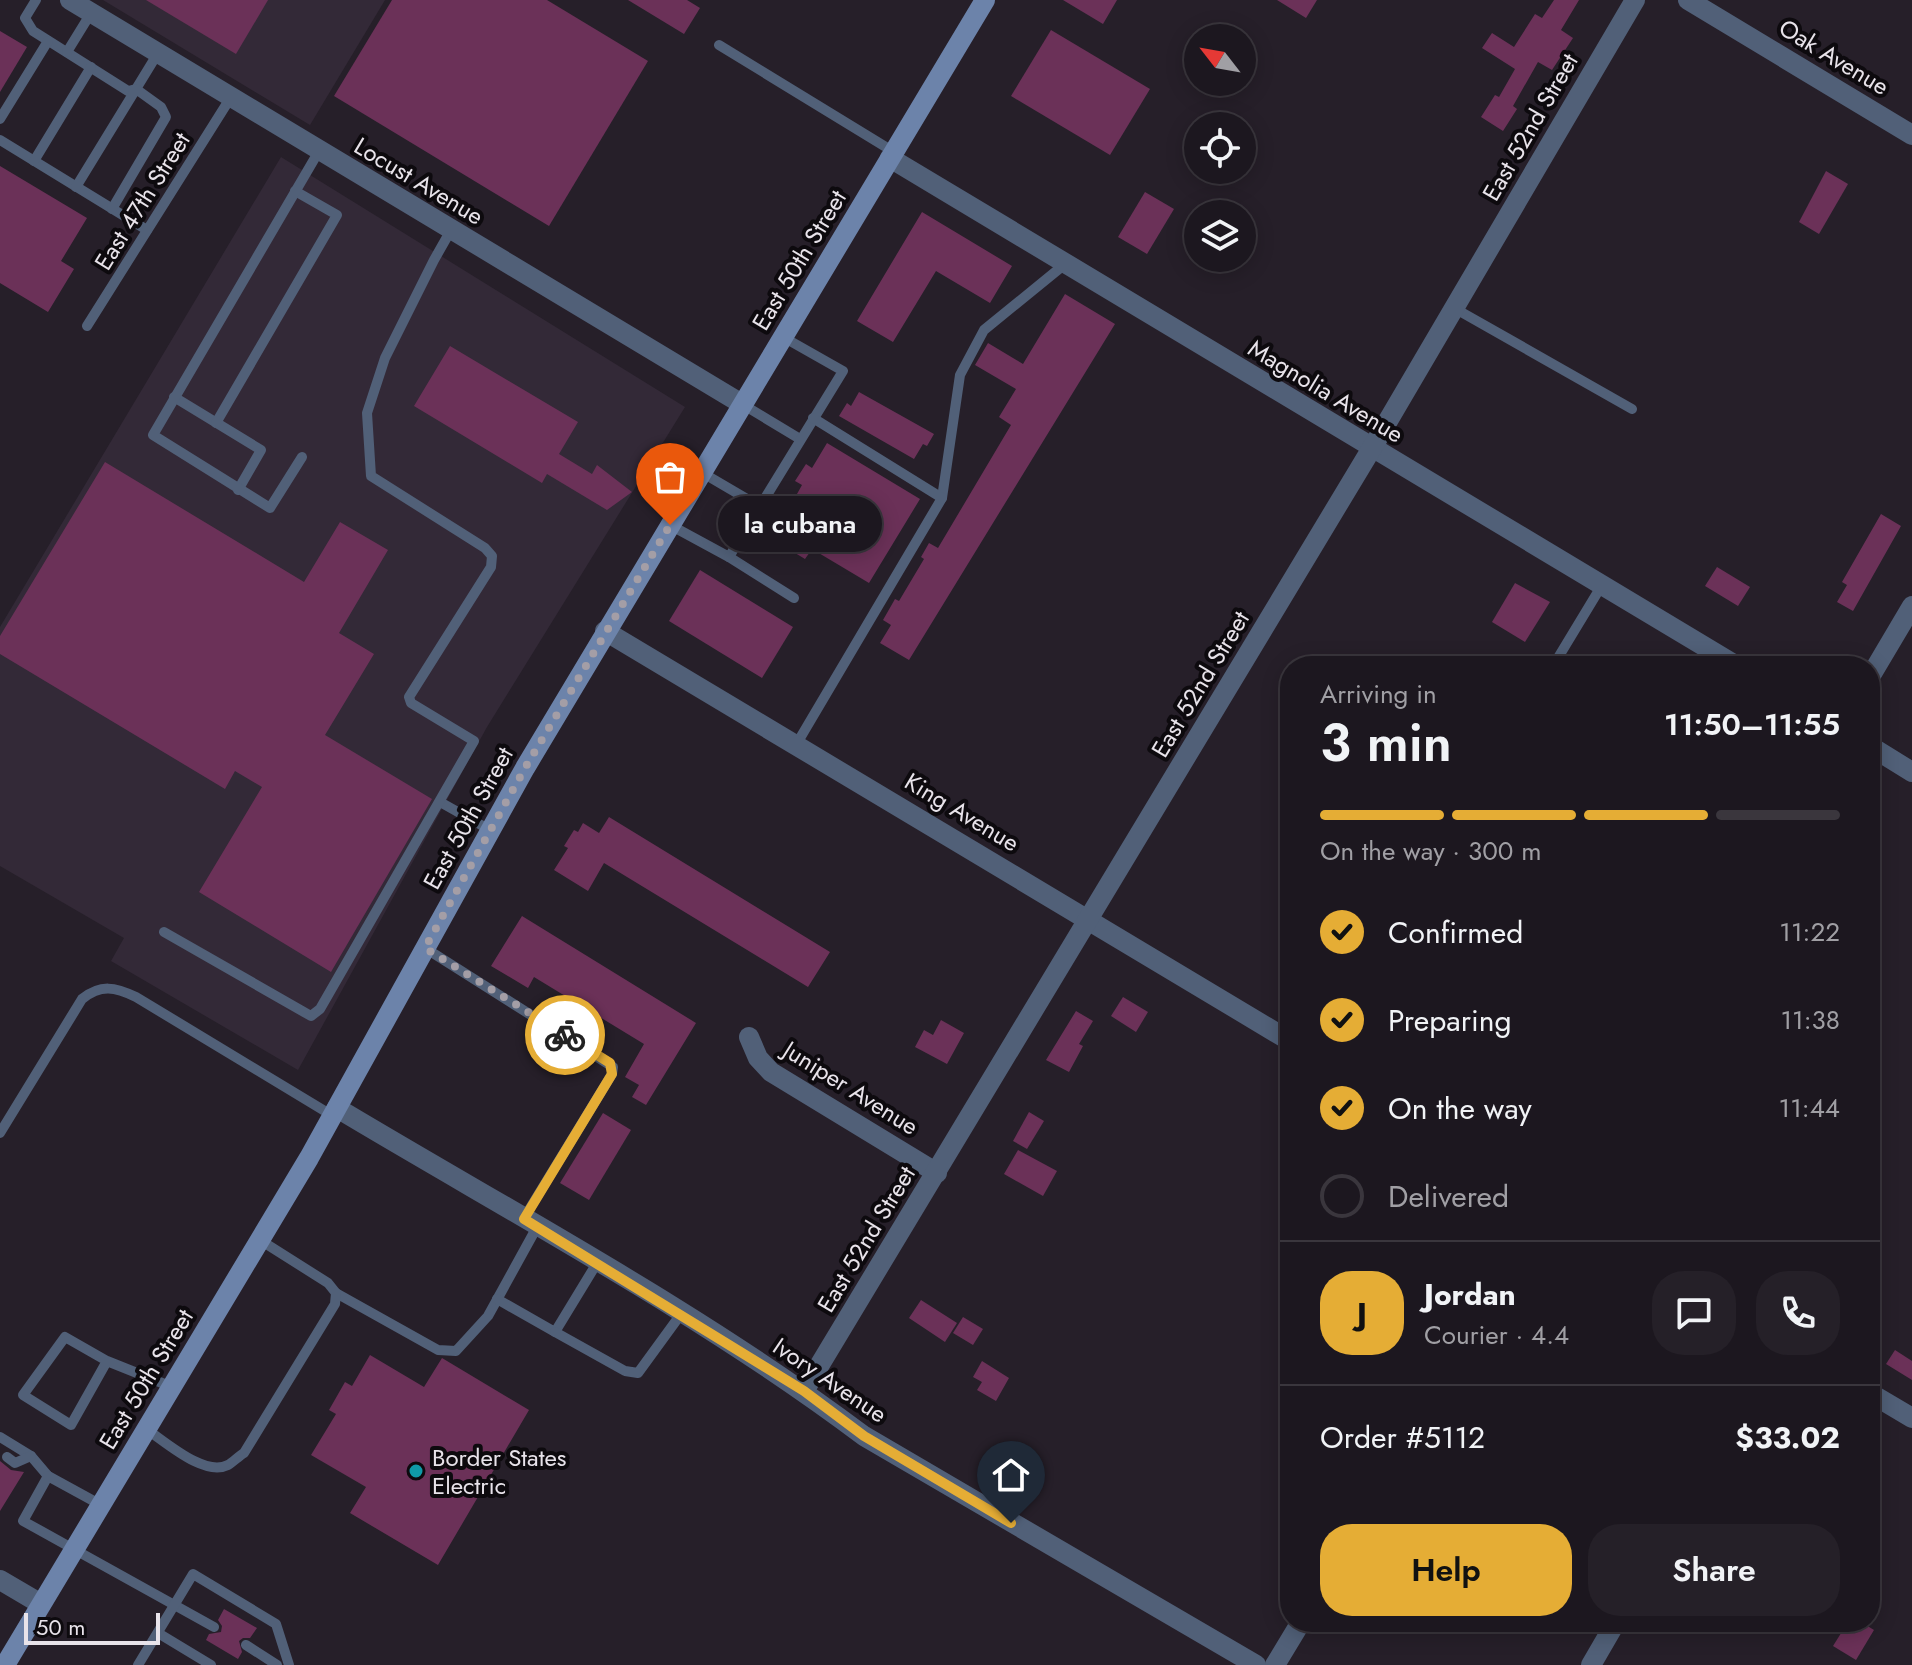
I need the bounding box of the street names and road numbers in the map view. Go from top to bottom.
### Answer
street label: Oak Avenue [1772,10,1896,104]
street label: East 52nd Street [1474,46,1587,207]
street label: East 47th Street [86,125,199,277]
street label: Locust Avenue [348,129,490,233]
street label: East 50th Street [743,183,855,337]
street label: Magnolia Avenue [1242,331,1410,451]
street label: East 52nd Street [1142,604,1258,764]
street label: East 50th Street [414,740,522,896]
street label: King Avenue [898,764,1026,860]
street label: Juniper Avenue [774,1031,925,1143]
street label: East 52nd Street [808,1159,924,1319]
street label: East 50th Street [90,1302,202,1456]
street label: Ivory Avenue [766,1329,894,1431]

